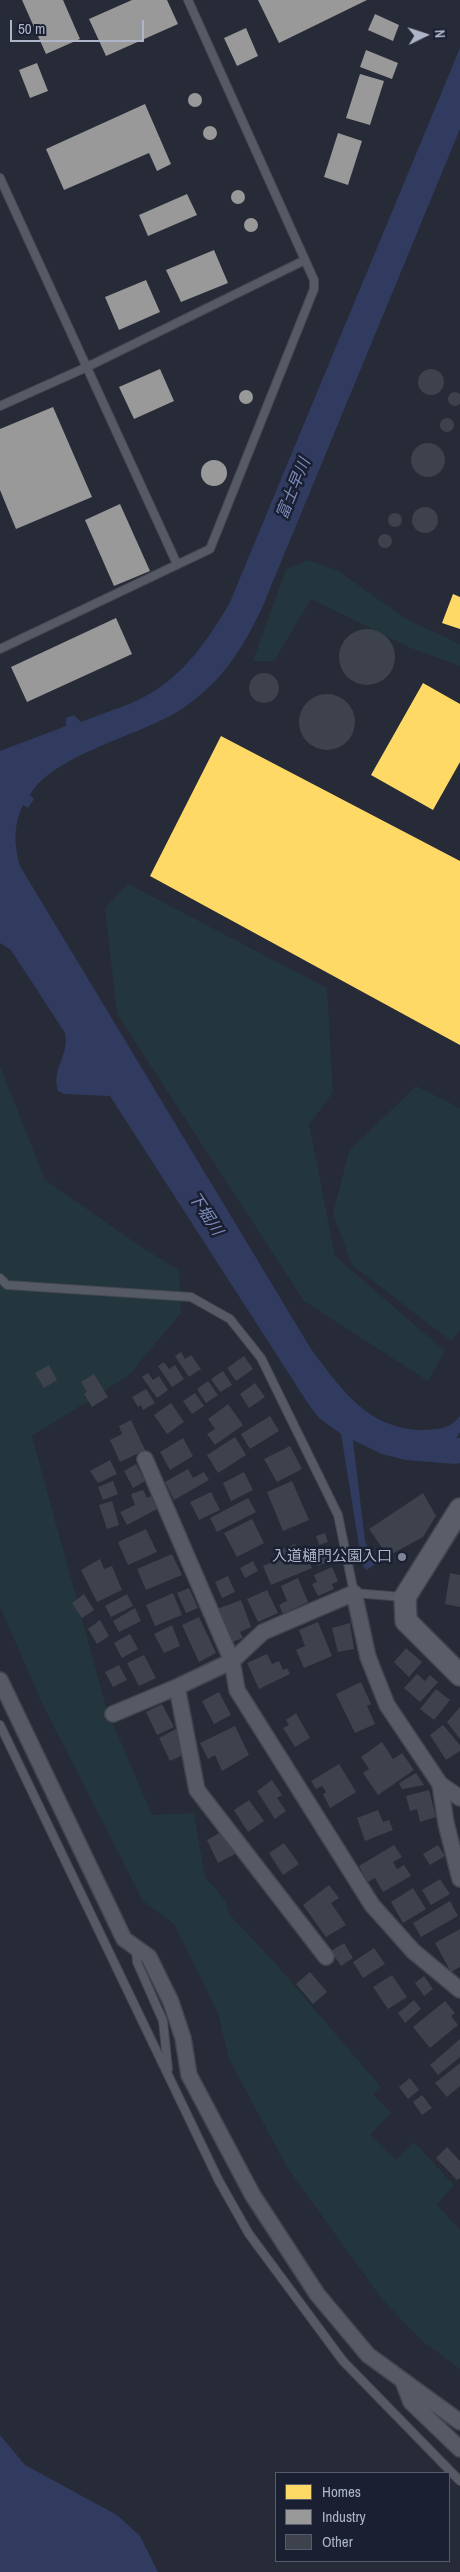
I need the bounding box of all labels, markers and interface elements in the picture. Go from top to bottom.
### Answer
scale bar [12,10,146,42]
north arrow [400,10,450,60]
text: 50 m [18,18,45,39]
text: N [431,29,449,39]
water label: 富士早川 [273,456,315,522]
water label: 下堀川 [184,1189,226,1239]
place label: 入道樋門公園入口 [272,1548,392,1566]
marker: 入道樋門公園入口 [396,1551,408,1563]
legend [275,2472,450,2562]
text: Homes [322,2481,361,2502]
text: Industry [322,2506,366,2527]
text: Other [322,2531,353,2552]

